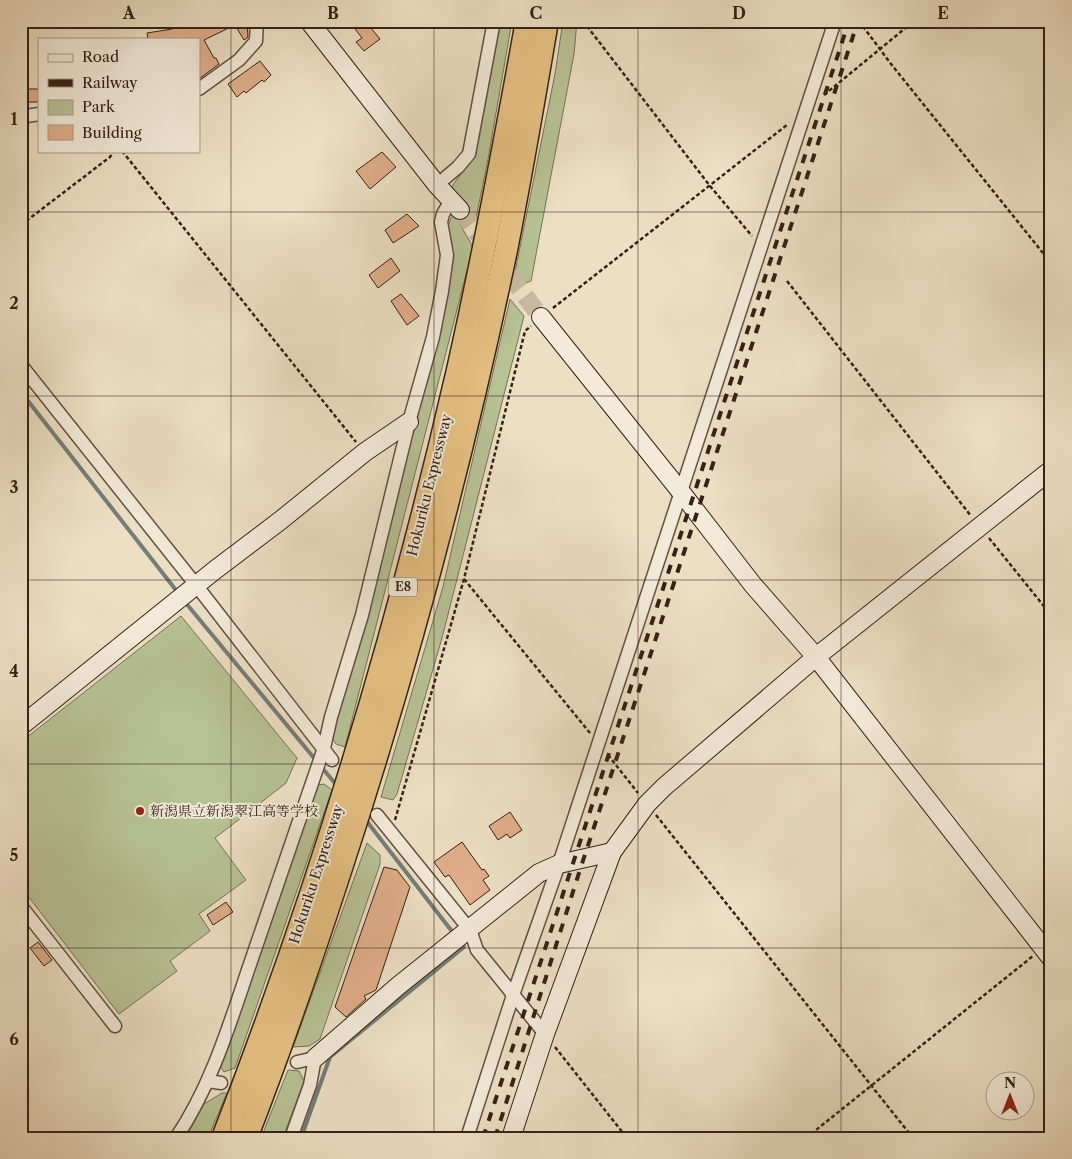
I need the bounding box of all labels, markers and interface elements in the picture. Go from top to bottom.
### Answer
text: A [122,3,136,23]
text: B [327,3,339,23]
text: C [530,3,542,23]
text: D [732,3,746,23]
text: E [937,3,949,23]
legend [38,38,200,152]
text: Road [82,47,119,66]
text: Railway [82,73,138,92]
text: Park [82,97,116,116]
text: 1 [10,109,18,129]
text: Building [82,123,142,142]
text: 2 [9,293,19,313]
street label: Hokuriku Expressway [403,412,455,558]
text: 3 [9,477,19,497]
road number: E8 [389,578,417,596]
text: 4 [9,661,19,681]
place label: 新潟県立新潟翠江高等学校 [150,802,318,820]
street label: Hokuriku Expressway [285,802,347,946]
marker: 新潟県立新潟翠江高等学校 [134,805,146,817]
text: 5 [10,845,19,865]
text: 6 [9,1029,19,1049]
north arrow [984,1072,1034,1122]
text: N [1004,1074,1016,1092]

